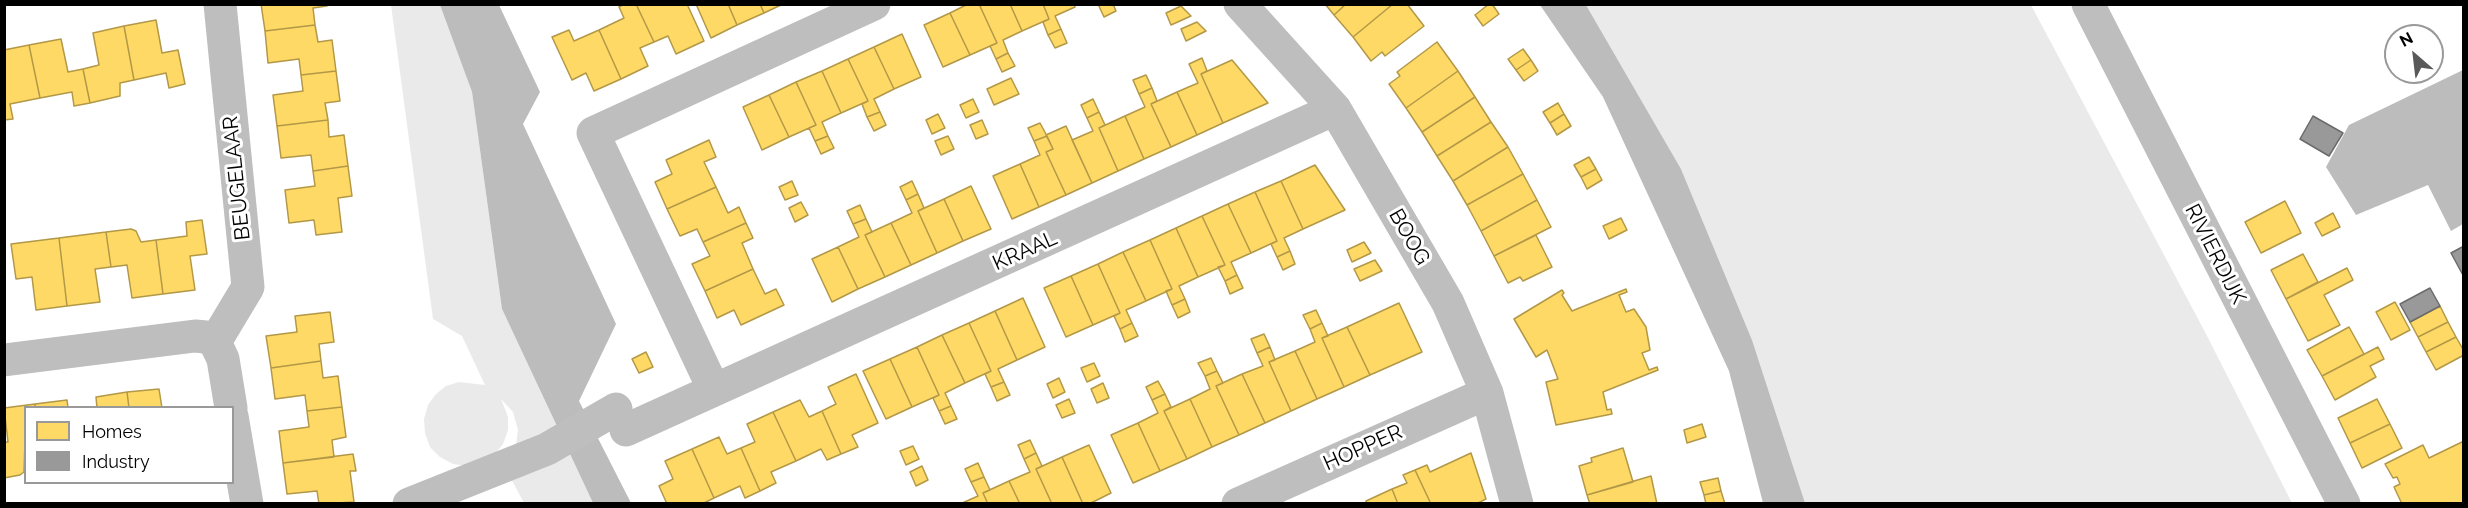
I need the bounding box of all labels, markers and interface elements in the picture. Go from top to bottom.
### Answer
north arrow [2384,24,2444,84]
text: N [2396,28,2416,51]
street label: BEUGELAAR [218,115,256,241]
street label: RIVIERDIJK [2179,200,2251,308]
street label: BOOG [1383,204,1435,270]
street label: KRAAL [989,226,1061,276]
legend [24,406,234,484]
street label: HOPPER [1320,419,1406,477]
text: Homes [82,421,142,442]
text: Industry [82,451,150,472]

